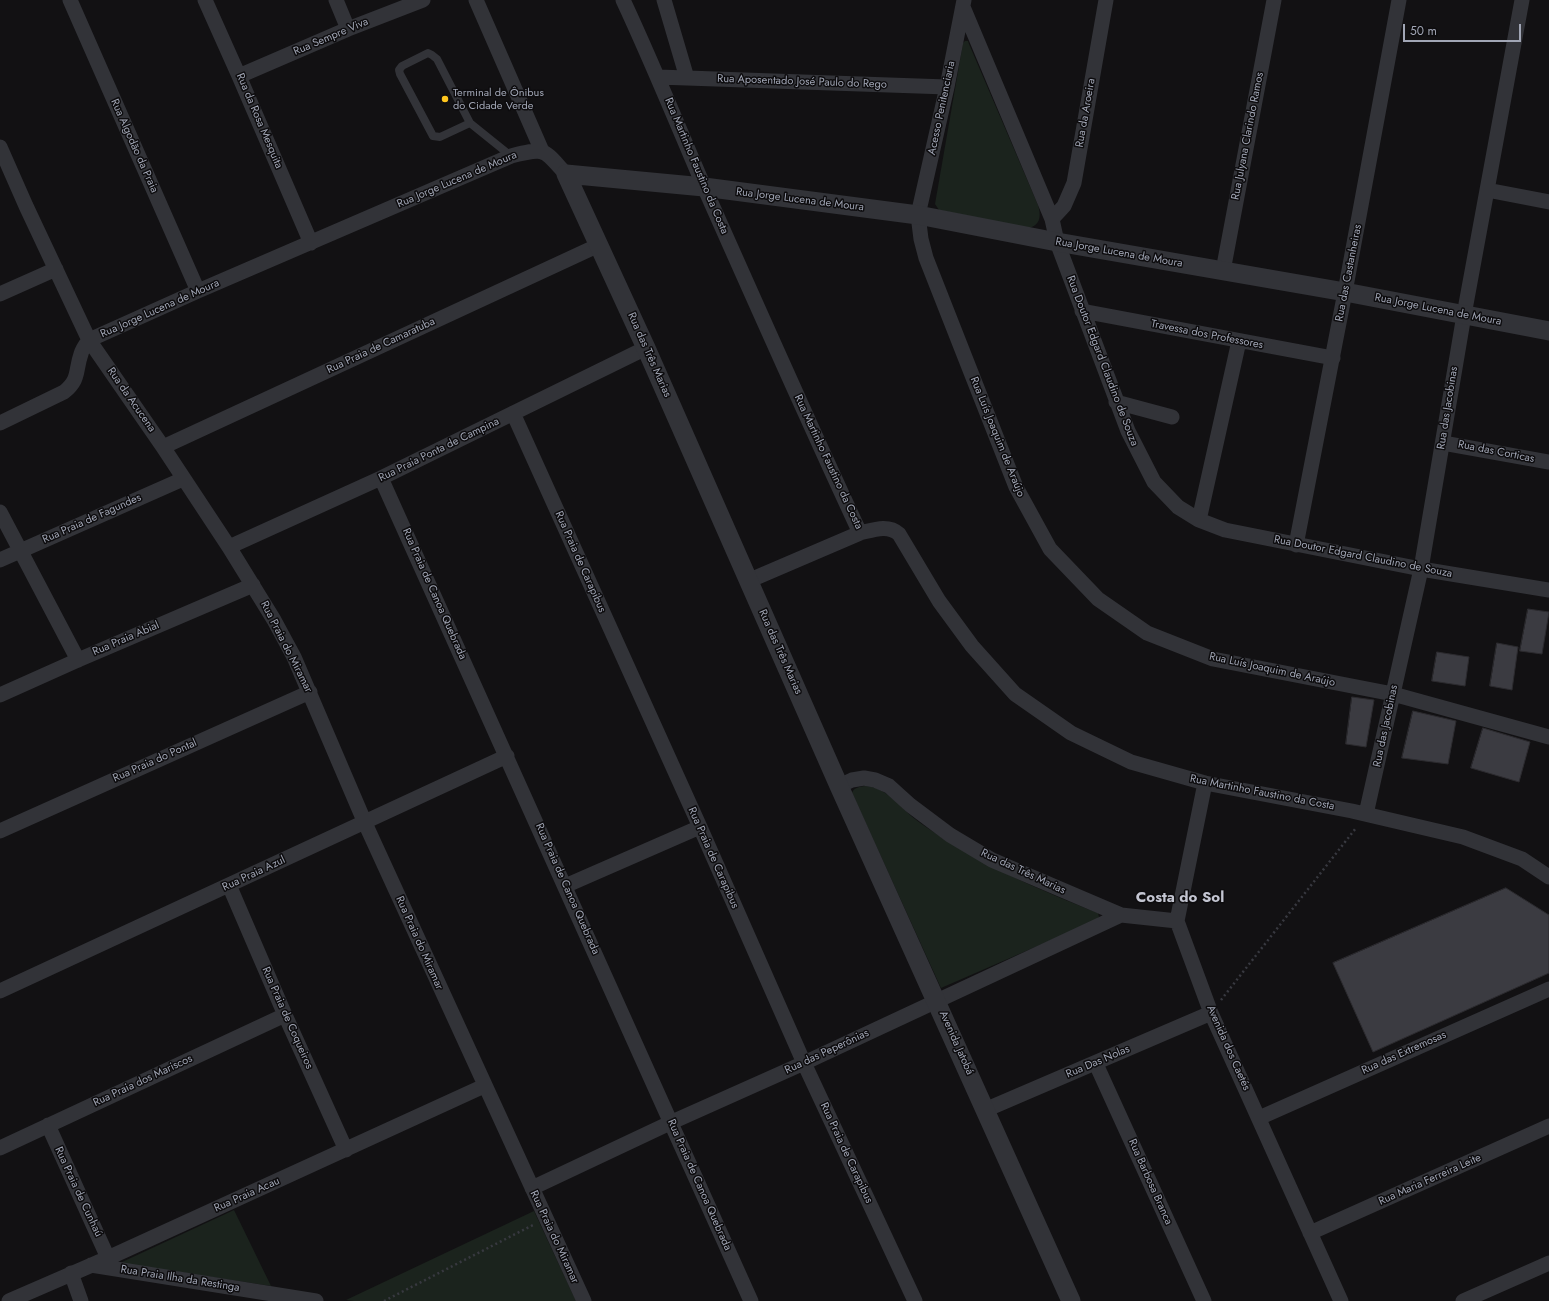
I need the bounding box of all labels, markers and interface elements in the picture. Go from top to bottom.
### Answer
street label: Rua Sempre Viva [292,15,370,59]
scale bar [1405,16,1523,42]
text: 50 m [1410,22,1437,40]
street label: Acesso Penitenciaria [926,60,958,156]
street label: Rua da Rosa Mesquita [233,71,285,171]
street label: Rua Julyana Clarindo Ramos [1229,71,1267,201]
street label: Rua Aposentado José Paulo do Rego [717,72,887,92]
street label: Rua da Aroeira [1073,77,1099,149]
place label: Terminal de Ônibus do Cidade Verde [453,86,544,112]
marker: Terminal de Ônibus do Cidade Verde [440,94,450,104]
street label: Rua Martinho Faustino da Costa [661,96,731,236]
street label: Rua Algodão da Praia [107,97,161,195]
street label: Rua Jorge Lucena de Moura [395,149,519,211]
street label: Rua Jorge Lucena de Moura [735,186,865,214]
street label: Rua das Castanheiras [1333,223,1365,323]
street label: Rua Jorge Lucena de Moura [1054,235,1184,271]
street label: Rua Doutor Edgard Claudino de Souza [1063,274,1141,448]
street label: Rua Jorge Lucena de Moura [98,277,222,341]
street label: Rua Jorge Lucena de Moura [1374,291,1502,329]
street label: Rua das Três Marias [624,310,674,400]
street label: Rua Praia de Camaratuba [325,315,437,377]
street label: Travessa dos Professores [1150,318,1264,352]
street label: Rua da Acucena [104,365,158,435]
street label: Rua das Jacobinas [1435,366,1461,450]
street label: Rua Luís Joaquim de Araújo [967,375,1027,499]
street label: Rua Martinho Faustino da Costa [791,393,865,531]
street label: Rua Praia Ponta de Campina [377,415,501,485]
street label: Rua das Corticas [1457,438,1535,466]
street label: Rua Praia de Fagundes [41,491,143,547]
street label: Rua Praia de Carapibus [552,509,608,615]
street label: Rua Praia de Canoa Quebrada [399,526,469,662]
street label: Rua Doutor Edgard Claudino de Souza [1273,533,1453,581]
street label: Rua Praia do Miramar [257,599,315,695]
street label: Rua das Três Marias [755,607,805,697]
street label: Rua Praia Abial [91,619,161,659]
street label: Rua Luís Joaquim de Araújo [1208,650,1336,690]
street label: Rua das Jacobinas [1371,684,1401,768]
street label: Rua Praia do Pontal [111,737,199,785]
street label: Rua Martinho Faustino da Costa [1189,773,1335,813]
street label: Rua Praia de Carapibus [685,805,741,911]
street label: Rua Praia de Canoa Quebrada [532,821,602,957]
street label: Rua das Três Marias [979,847,1067,897]
street label: Rua Praia Azul [220,854,288,894]
district label: Costa do Sol [1136,889,1224,907]
street label: Rua Praia do Miramar [392,894,446,992]
street label: Rua Praia de Coqueiros [259,965,315,1071]
street label: Avenida dos Caetés [1203,1003,1253,1093]
street label: Avenida Jatobá [936,1009,976,1077]
street label: Rua das Peperônias [783,1027,871,1077]
street label: Rua das Extremosas [1360,1028,1448,1078]
street label: Rua Das Nolas [1064,1043,1132,1081]
street label: Rua Praia dos Mariscos [91,1052,195,1110]
street label: Rua Praia de Carapibus [817,1101,875,1205]
street label: Rua Praia de Canoa Quebrada [664,1117,734,1253]
street label: Rua Barbosa Branca [1125,1137,1175,1227]
street label: Rua Praia de Cunhaú [51,1145,105,1239]
street label: Rua Maria Ferreira Leite [1377,1151,1483,1209]
street label: Rua Praia Acau [212,1175,282,1215]
street label: Rua Praia do Miramar [527,1188,581,1286]
street label: Rua Praia Ilha da Restinga [120,1263,240,1295]

